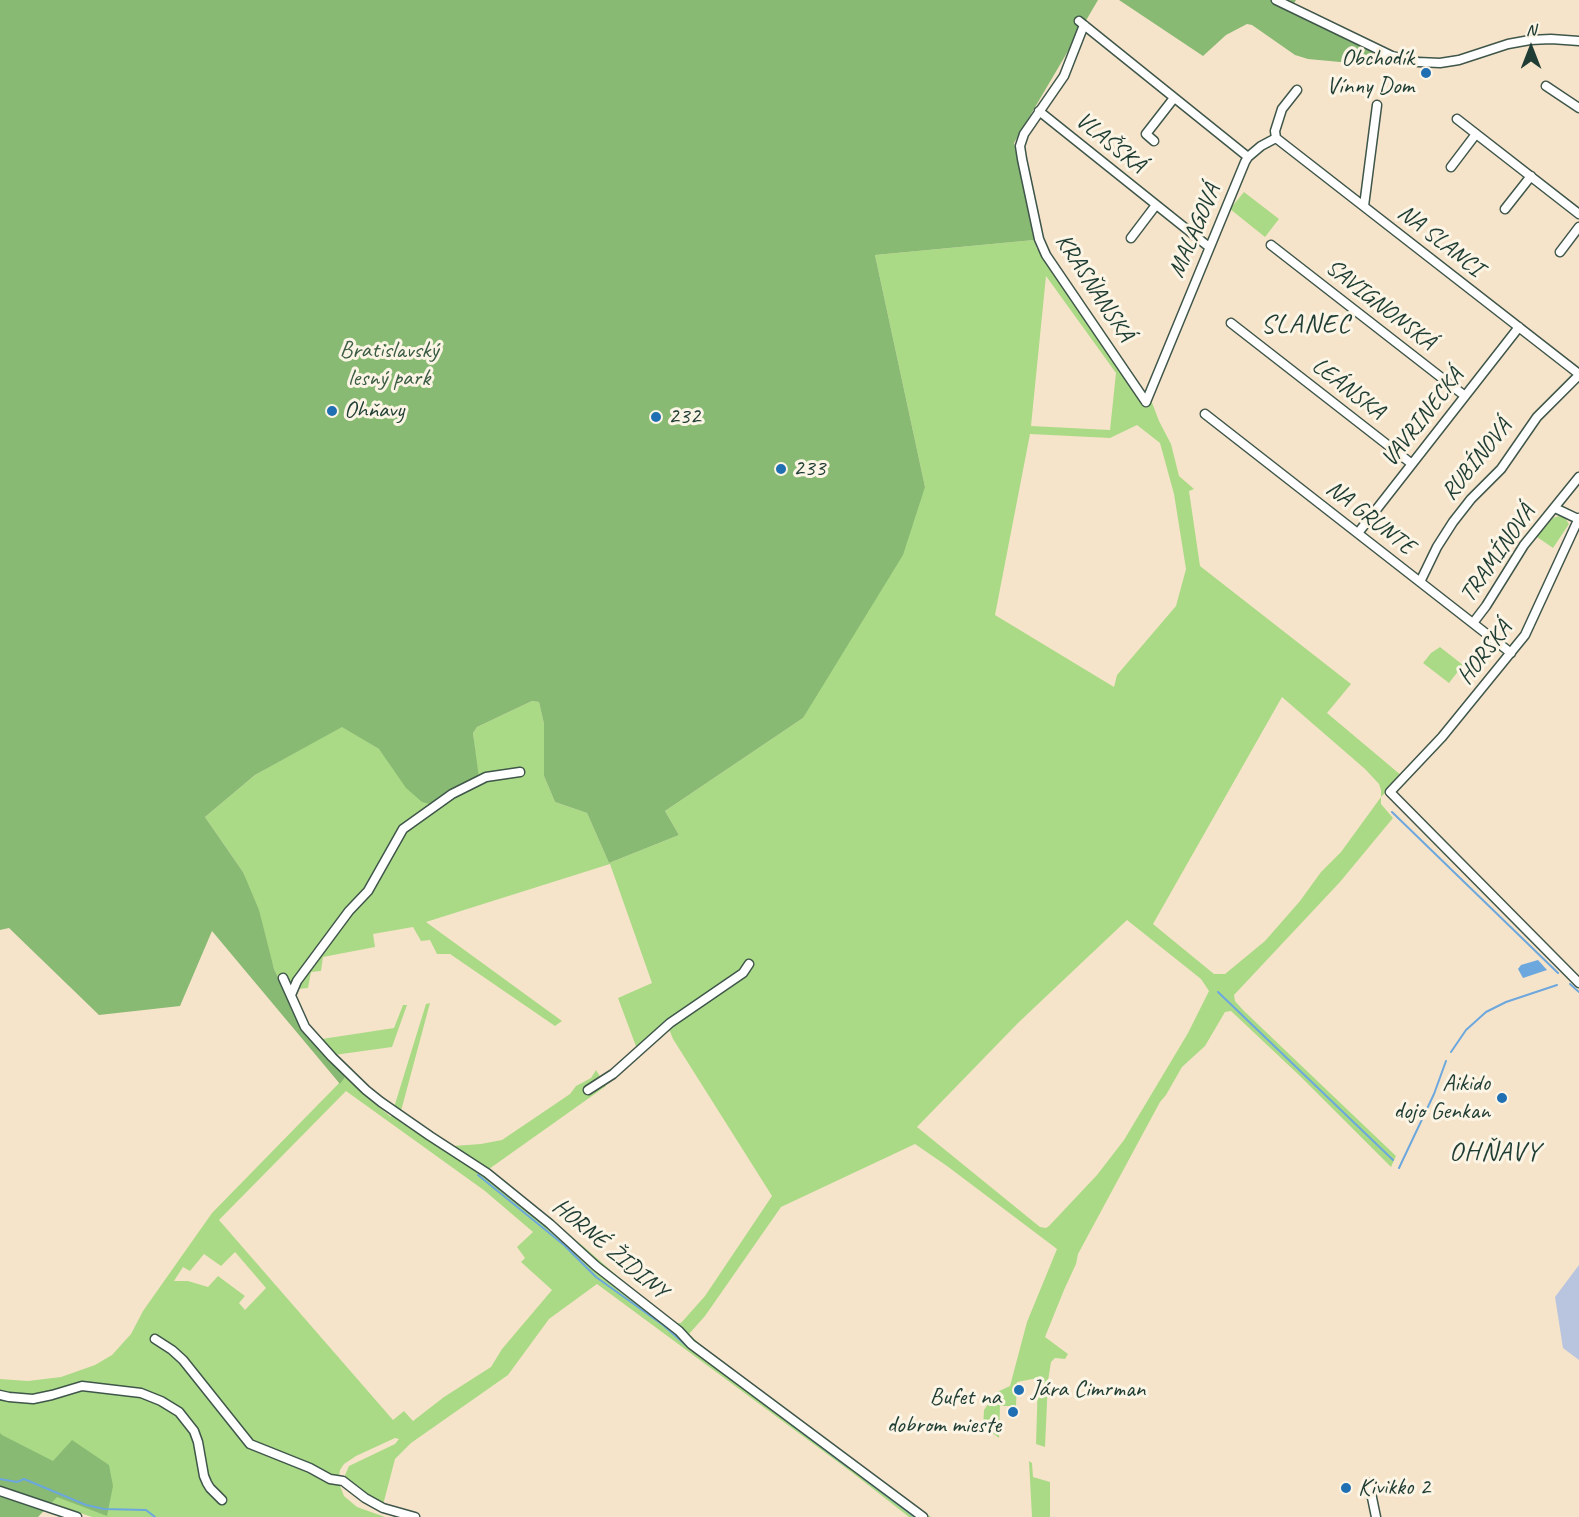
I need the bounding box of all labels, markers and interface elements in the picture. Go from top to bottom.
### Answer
north arrow [1501,18,1561,78]
text: N [1526,20,1536,40]
place label: Obchodík Vínny Dom [1326,45,1414,101]
marker: Obchodík Vínny Dom [1419,66,1433,80]
street label: VLAŠSKÁ [1069,106,1151,180]
street label: MALAGOVÁ [1163,180,1227,282]
street label: NA SLANCI [1392,199,1488,283]
street label: KRASŇANSKÁ [1049,229,1139,347]
street label: SAVIGNONSKÁ [1319,253,1441,357]
district label: SLANEC [1261,309,1351,341]
park label: Bratislavský lesný park [339,337,439,393]
street label: LEÁNSKA [1306,352,1390,426]
street label: VAVRINECKÁ [1376,363,1470,473]
place label: Ohňavy [344,397,404,425]
place label: 232 [668,403,700,431]
marker: Ohňavy [325,404,339,418]
marker: 232 [649,410,663,424]
street label: RUBÍNOVÁ [1436,414,1518,506]
place label: 233 [793,455,825,483]
marker: 233 [774,462,788,476]
street label: NA GRUNTE [1320,474,1420,562]
street label: TRAMÍNOVÁ [1454,500,1542,608]
street label: HORSKÁ [1451,616,1519,690]
place label: Aikido dojo Genkan [1393,1070,1490,1126]
marker: Aikido dojo Genkan [1495,1091,1509,1105]
district label: OHŇAVY [1449,1137,1541,1169]
street label: HORNÉ ŽIDINY [546,1192,674,1306]
place label: Jára Cimrman [1031,1376,1145,1404]
marker: Jára Cimrman [1012,1383,1026,1397]
place label: Bufet na dobrom mieste [887,1384,1001,1440]
marker: Bufet na dobrom mieste [1006,1405,1020,1419]
place label: Kivikko 2 [1358,1474,1430,1502]
marker: Kivikko 2 [1339,1481,1353,1495]

